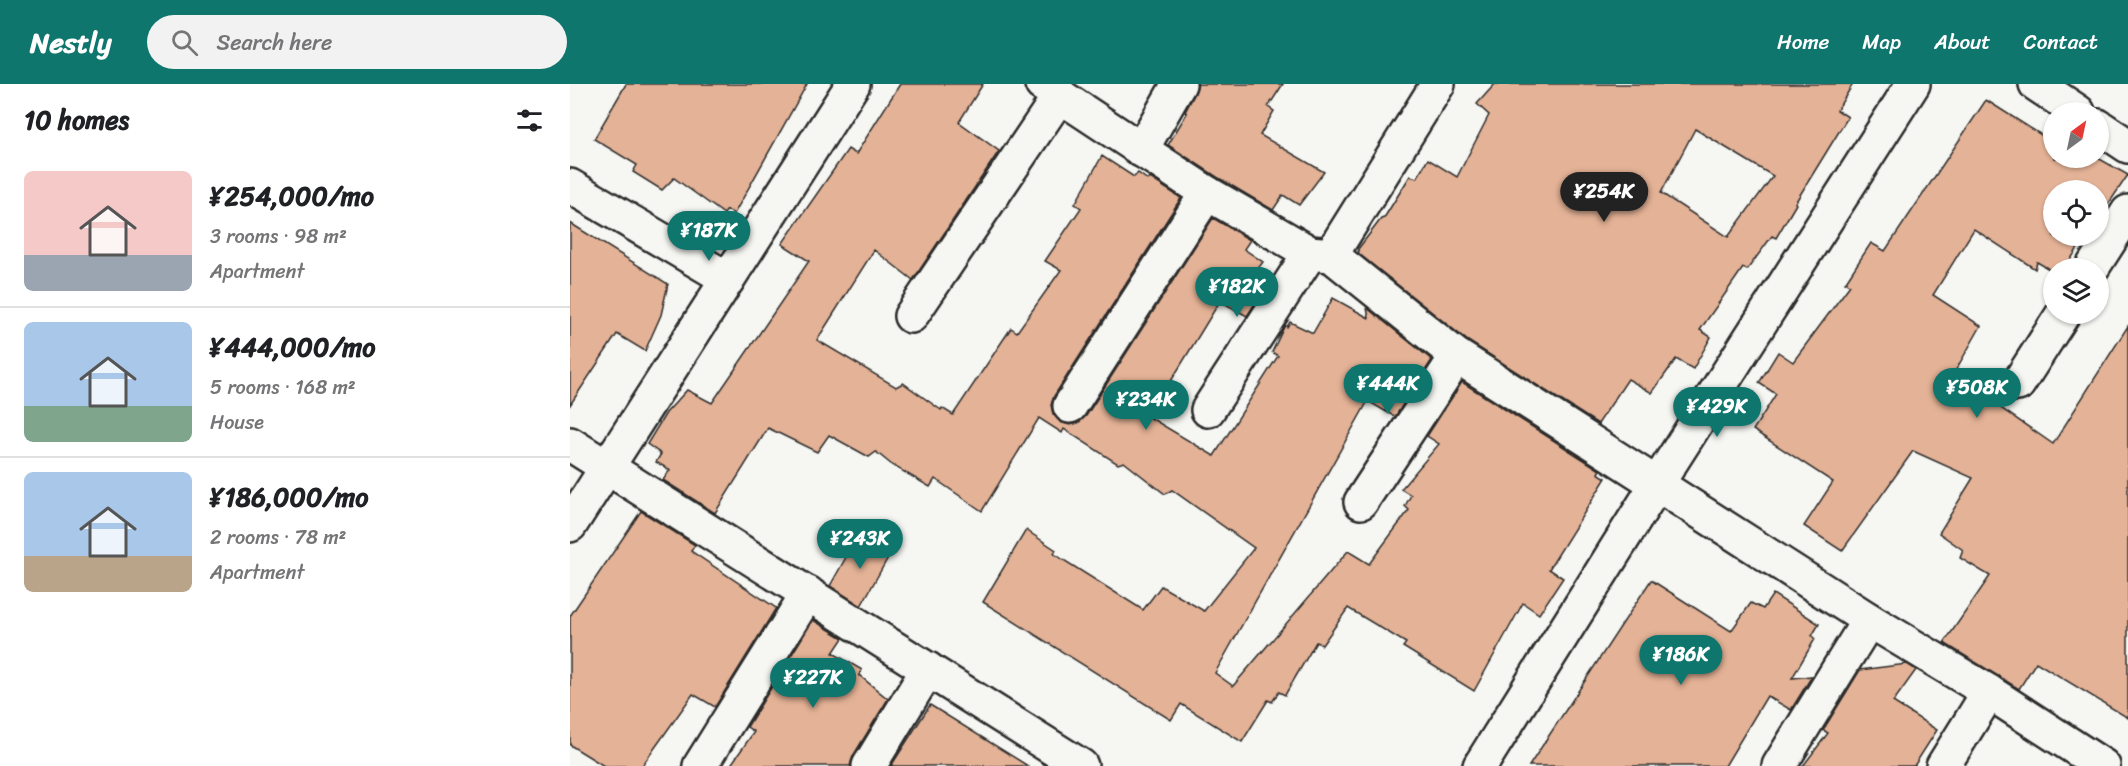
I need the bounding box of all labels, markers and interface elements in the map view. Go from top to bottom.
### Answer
search box [147,15,567,69]
text: Nestly [30,18,111,67]
text: Search here [216,23,332,62]
text: Home [1777,23,1829,61]
text: Map [1862,23,1901,61]
text: About [1934,23,1991,61]
text: Contact [2024,23,2098,61]
icon: search [168,26,201,59]
text: 10 homes [24,97,129,143]
north arrow [2043,102,2109,168]
map controls [2043,102,2109,324]
icon: filters [513,104,546,137]
pin: ¥254K [1562,172,1646,223]
text: ¥254,000/mo [210,173,374,219]
text: ¥254K [1574,174,1634,209]
button: locate [2043,180,2109,246]
icon: home [72,195,144,267]
pin: ¥187K [667,211,751,262]
text: ¥187K [681,213,737,248]
text: 3 rooms · 98 m² [210,219,347,254]
text: Apartment [210,254,304,289]
button: layers [2043,258,2109,324]
pin: ¥182K [1195,267,1279,318]
text: ¥182K [1209,269,1265,304]
text: ¥444,000/mo [210,324,376,370]
icon: home [72,346,144,418]
pin: ¥444K [1346,364,1430,415]
text: ¥444K [1358,366,1418,401]
pin: ¥508K [1935,368,2019,419]
text: 5 rooms · 168 m² [210,370,356,405]
text: ¥508K [1947,370,2007,405]
pin: ¥234K [1104,380,1188,431]
text: ¥234K [1117,382,1175,417]
pin: ¥429K [1675,387,1759,438]
text: ¥429K [1687,389,1747,424]
text: House [210,405,264,440]
text: ¥186,000/mo [210,474,368,520]
icon: home [72,496,144,568]
pin: ¥243K [818,519,902,570]
text: 2 rooms · 78 m² [210,520,346,555]
text: ¥243K [831,521,889,556]
text: Apartment [210,555,304,590]
pin: ¥186K [1639,635,1723,686]
text: ¥186K [1653,637,1709,672]
pin: ¥227K [771,658,855,709]
text: ¥227K [784,660,842,695]

